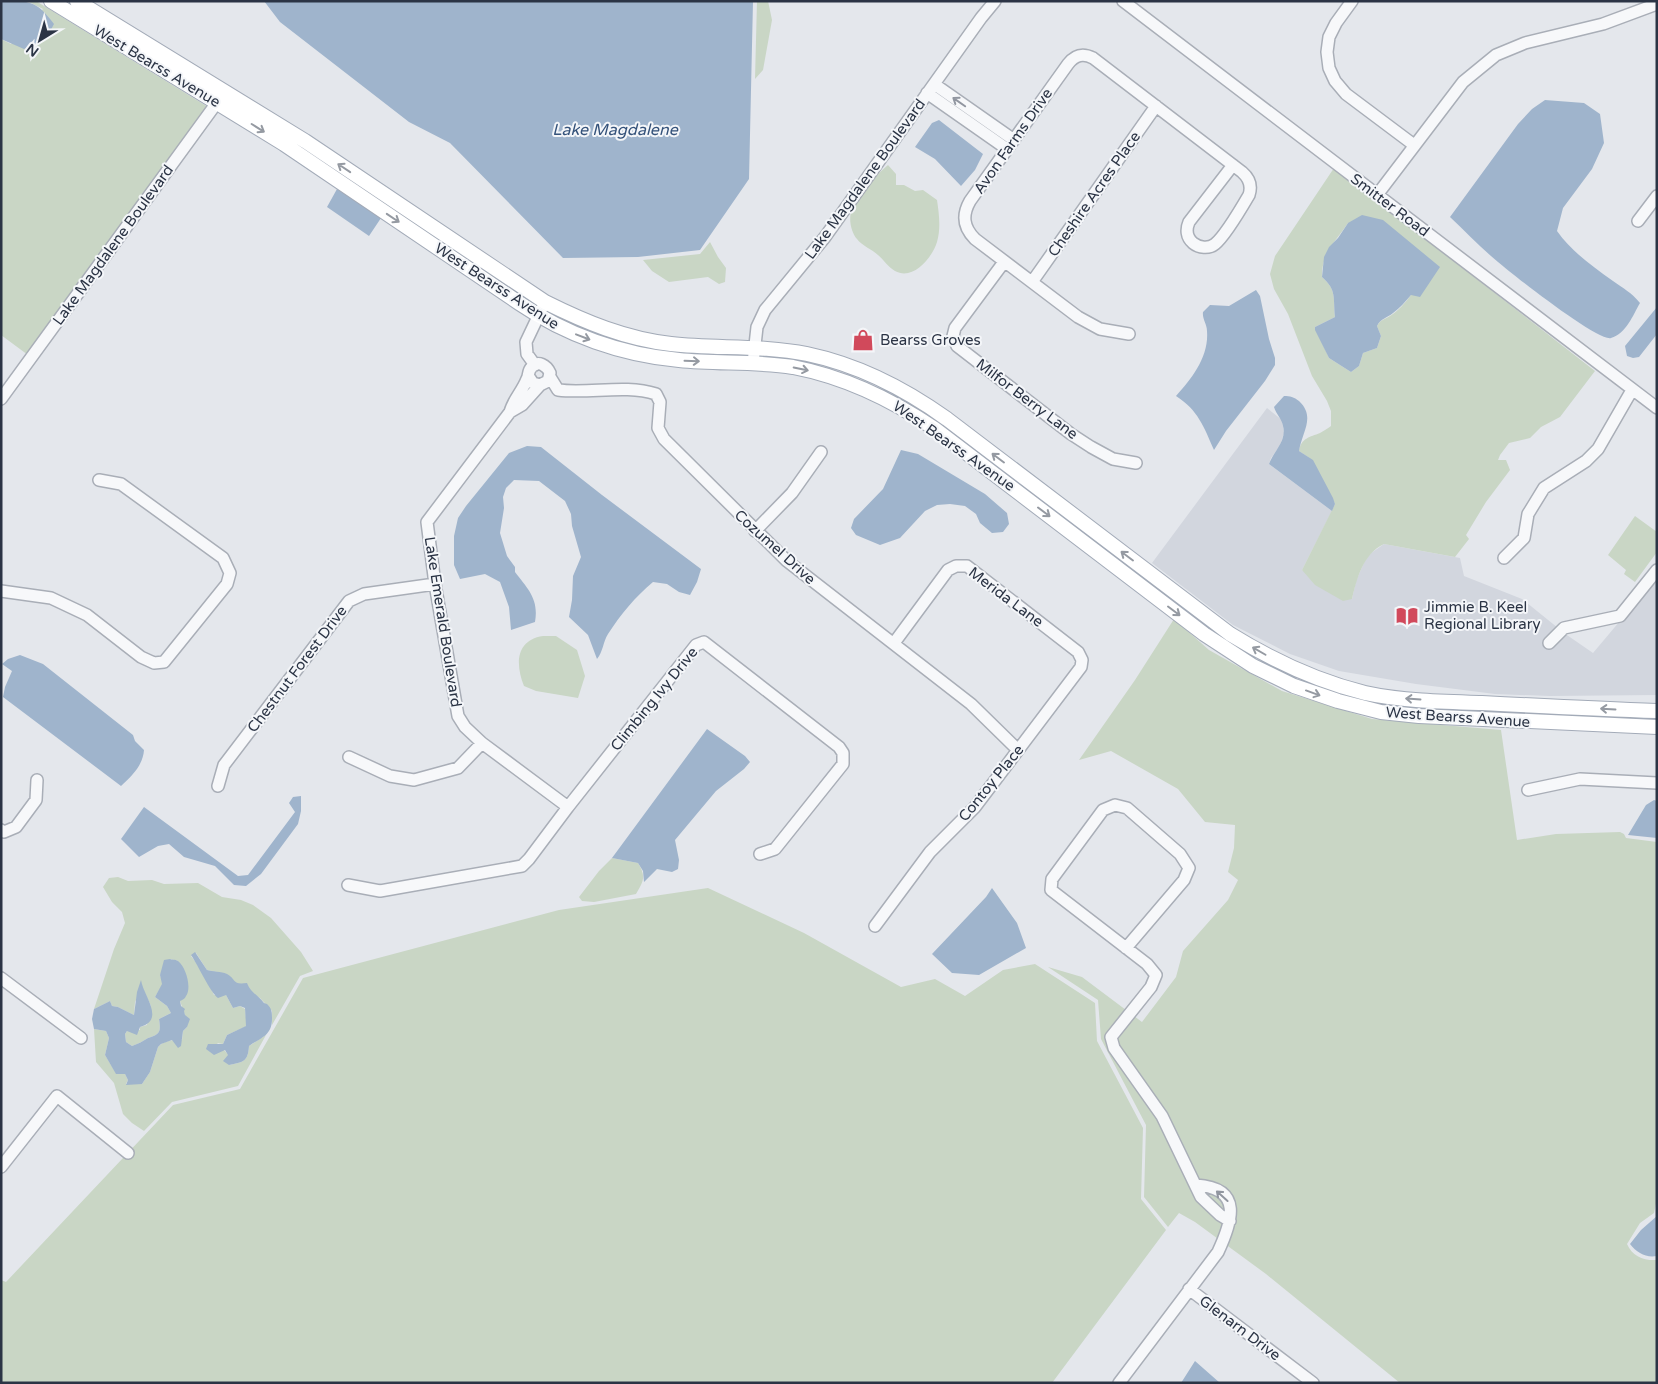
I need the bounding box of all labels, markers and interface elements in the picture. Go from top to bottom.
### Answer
north arrow [15,15,65,65]
street label: West Bearss Avenue [90,21,224,111]
text: N [23,40,42,60]
street label: Avon Farms Drive [970,85,1056,197]
street label: Lake Magdalene Boulevard [801,95,929,263]
one-way arrow [953,97,967,107]
water label: Lake Magdalene [552,120,679,140]
one-way arrow [250,123,264,133]
street label: Cheshire Acres Place [1044,128,1144,260]
street label: Lake Magdalene Boulevard [49,161,177,329]
one-way arrow [338,163,352,173]
street label: Smitter Road [1347,170,1433,240]
one-way arrow [386,213,400,223]
street label: West Bearss Avenue [431,239,563,333]
shop icon: Bearss Groves [850,327,876,353]
place label: Bearss Groves [880,331,981,349]
one-way arrow [575,333,590,342]
street label: Milfor Berry Lane [973,355,1081,443]
one-way arrow [684,356,700,365]
one-way arrow [793,365,809,375]
street label: West Bearss Avenue [890,397,1018,495]
one-way arrow [992,452,1005,463]
street label: Cozumel Drive [731,506,819,588]
one-way arrow [1037,507,1050,518]
street label: Lake Emerald Boulevard [421,535,465,709]
one-way arrow [1121,551,1134,562]
street label: Merida Lane [965,563,1047,631]
place label: Jimmie B. Keel Regional Library [1424,598,1541,633]
street label: Chestnut Forest Drive [243,602,351,736]
library icon: Jimmie B. Keel Regional Library [1394,603,1420,629]
one-way arrow [1167,606,1181,616]
street label: Climbing Ivy Drive [607,643,701,755]
one-way arrow [1252,646,1267,656]
one-way arrow [1305,689,1320,698]
one-way arrow [1405,694,1421,703]
street label: West Bearss Avenue [1385,703,1531,731]
one-way arrow [1600,704,1616,714]
street label: Contoy Place [955,741,1027,825]
one-way arrow [1216,1190,1228,1202]
street label: Glenarn Drive [1196,1292,1284,1364]

